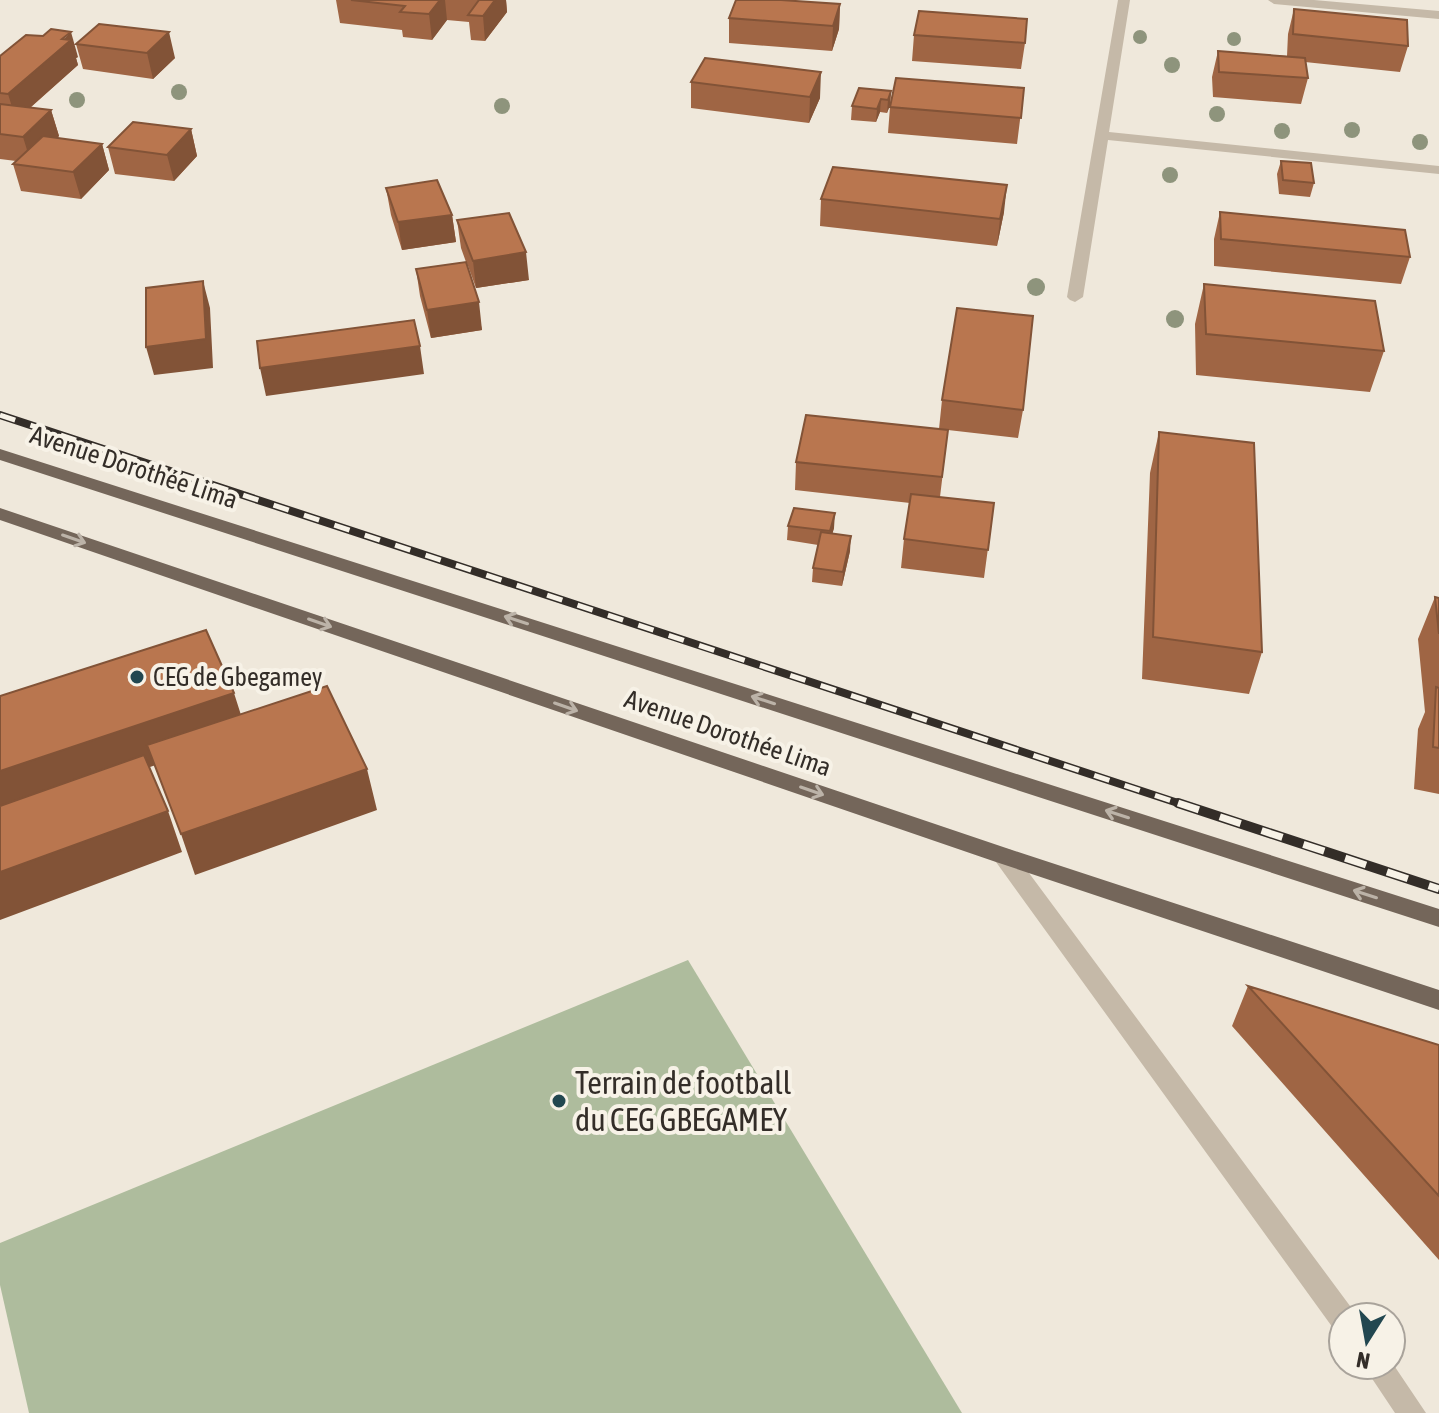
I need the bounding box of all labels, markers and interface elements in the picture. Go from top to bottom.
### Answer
street label: Avenue Dorothée Lima [27,419,241,515]
one-way arrow [61,533,86,548]
one-way arrow [503,612,529,627]
one-way arrow [307,617,332,632]
place label: CEG de Gbegamey [153,662,323,692]
marker: CEG de Gbegamey [128,668,146,686]
street label: Avenue Dorothée Lima [621,684,835,782]
one-way arrow [751,691,776,706]
one-way arrow [553,701,578,716]
one-way arrow [799,784,824,799]
one-way arrow [1105,806,1131,821]
one-way arrow [1352,885,1377,900]
place label: Terrain de football du CEG GBEGAMEY [575,1064,792,1138]
marker: Terrain de football du CEG GBEGAMEY [550,1092,568,1110]
north arrow [1327,1301,1407,1381]
text: N [1354,1347,1372,1375]

